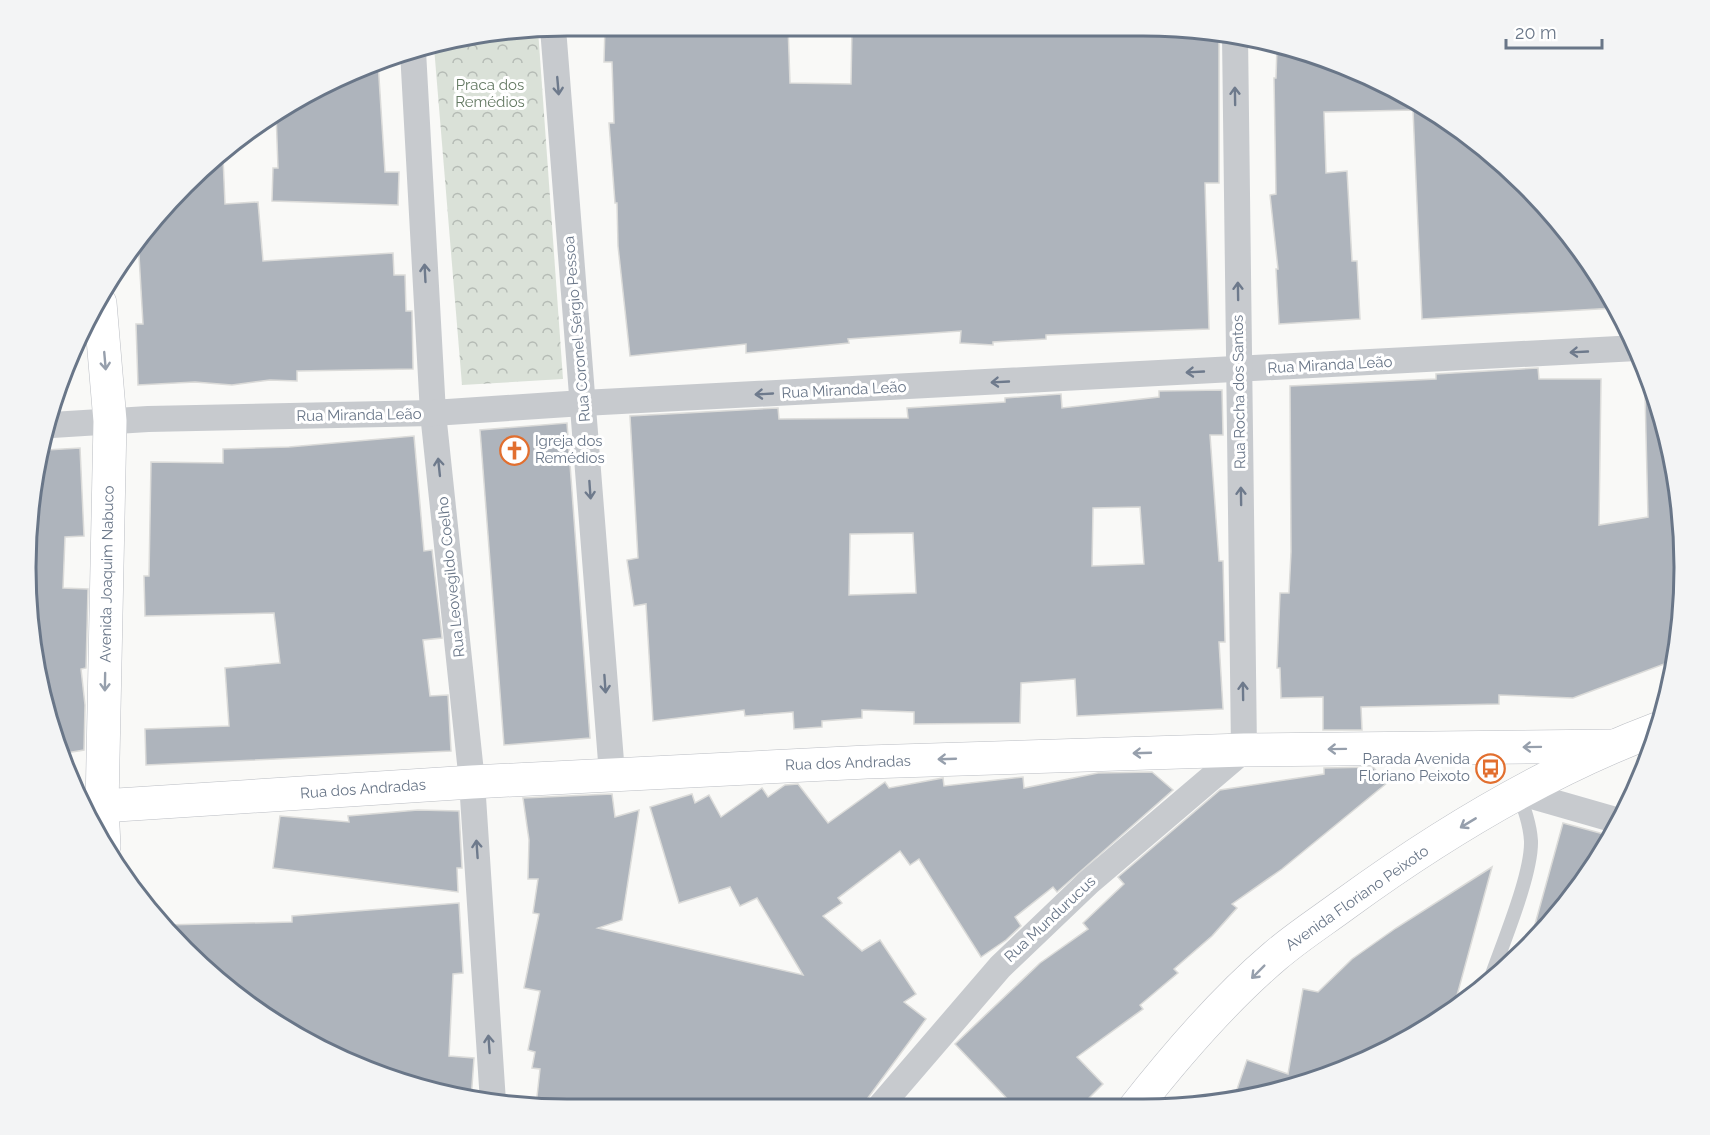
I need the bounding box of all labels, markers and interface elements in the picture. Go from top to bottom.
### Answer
scale bar [1506,12,1602,50]
text: 20 m [1515,22,1557,43]
park label: Praca dos Remédios [455,76,525,111]
one-way arrow [553,76,564,96]
one-way arrow [1230,86,1241,106]
street label: Rua Coronel Sérgio Pessoa [560,235,594,423]
one-way arrow [420,263,431,283]
one-way arrow [1232,281,1244,301]
street label: Rua Rocha dos Santos [1229,315,1249,469]
one-way arrow [1569,346,1589,357]
one-way arrow [100,350,111,370]
street label: Rua Miranda Leão [1267,353,1393,377]
one-way arrow [1186,367,1206,378]
one-way arrow [991,377,1011,388]
street label: Rua Miranda Leão [781,378,907,402]
one-way arrow [754,388,774,399]
street label: Rua Miranda Leão [296,405,422,425]
place label: Igreja dos Remédios [535,432,605,467]
church icon: Igreja dos Remédios [498,434,530,466]
one-way arrow [433,458,444,477]
one-way arrow [585,479,596,499]
street label: Avenida Joaquim Nabuco [96,485,118,663]
one-way arrow [1235,487,1247,507]
street label: Rua Leovegildo Coelho [434,496,468,658]
one-way arrow [99,671,111,691]
one-way arrow [600,674,611,694]
one-way arrow [1238,682,1249,702]
one-way arrow [1523,741,1543,752]
one-way arrow [1328,743,1348,755]
one-way arrow [1133,747,1153,759]
place label: Parada Avenida Floriano Peixoto [1359,750,1470,785]
street label: Rua dos Andradas [785,752,911,774]
bus stop icon: Parada Avenida Floriano Peixoto [1475,752,1507,784]
one-way arrow [938,754,958,765]
street label: Rua dos Andradas [300,776,426,802]
one-way arrow [1460,817,1477,829]
one-way arrow [471,840,482,860]
street label: Avenida Floriano Peixoto [1282,842,1432,954]
street label: Rua Mundurucus [1001,872,1099,966]
one-way arrow [1251,965,1266,980]
one-way arrow [483,1034,494,1054]

